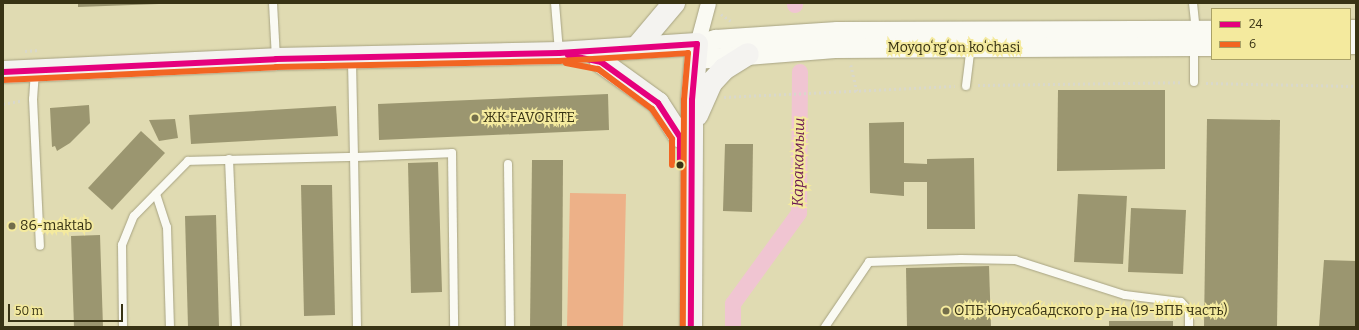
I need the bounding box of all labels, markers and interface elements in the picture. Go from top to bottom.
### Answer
legend [1211,8,1351,60]
text: 24 [1249,17,1263,31]
text: 6 [1249,37,1256,51]
street label: Moyqoʻrgʻon koʻchasi [887,40,1021,56]
place label: ЖК FAVORITE [483,110,575,126]
marker: ЖК FAVORITE [470,113,480,123]
water label: Каракамыш [789,117,809,207]
unlabelled marker [675,160,685,170]
place label: 86-maktab [20,218,92,234]
marker: 86-maktab [7,221,17,231]
scale bar [10,296,125,322]
place label: ОПБ Юнусабадского р-на (19-ВПБ часть) [954,303,1228,319]
text: 50 m [15,304,43,318]
marker: ОПБ Юнусабадского р-на (19-ВПБ часть) [941,306,951,316]

